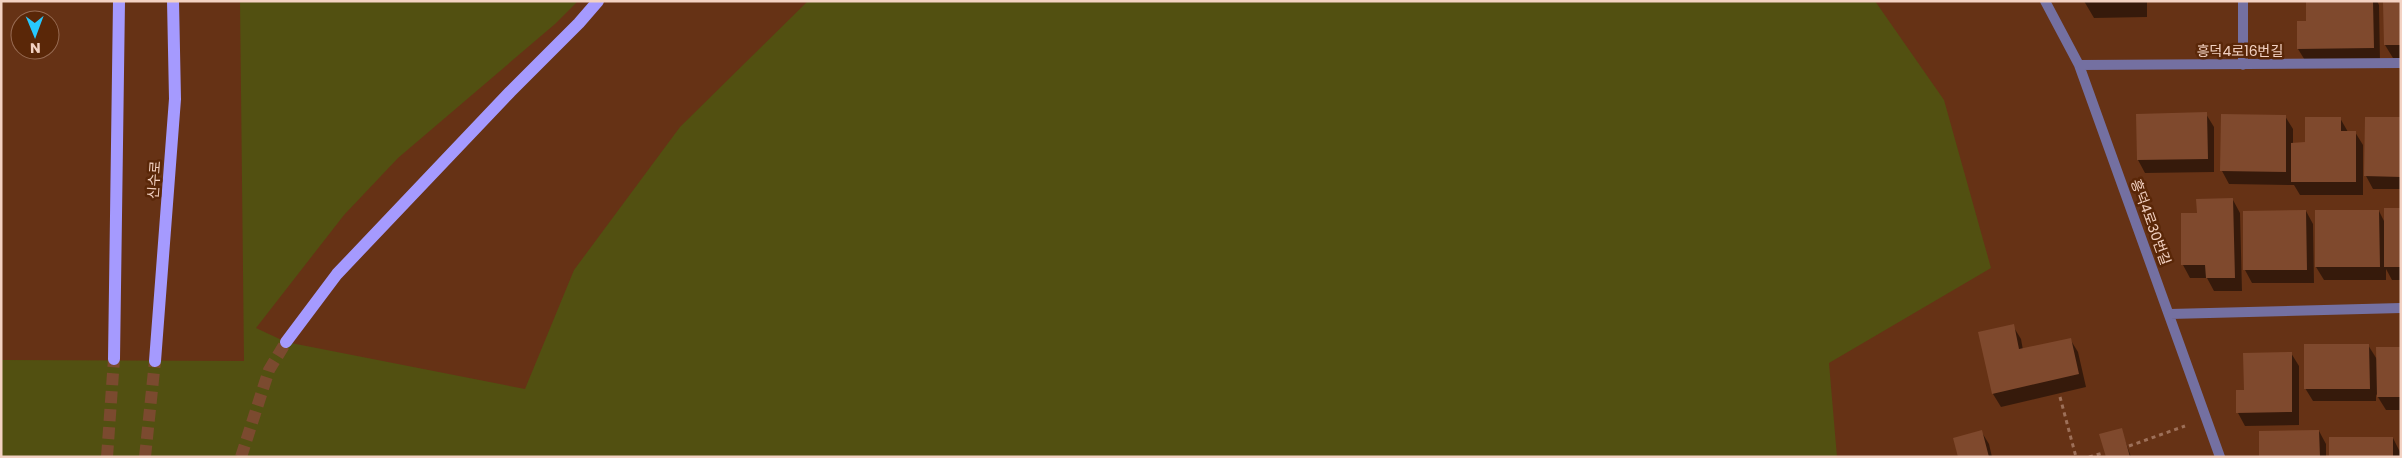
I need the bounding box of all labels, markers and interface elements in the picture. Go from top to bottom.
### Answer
north arrow [10,10,60,60]
text: N [30,38,41,58]
street label: 흥덕4로16번길 [2197,41,2283,61]
street label: 신수로 [143,160,165,200]
street label: 흥덕4로30번길 [2126,176,2176,268]

